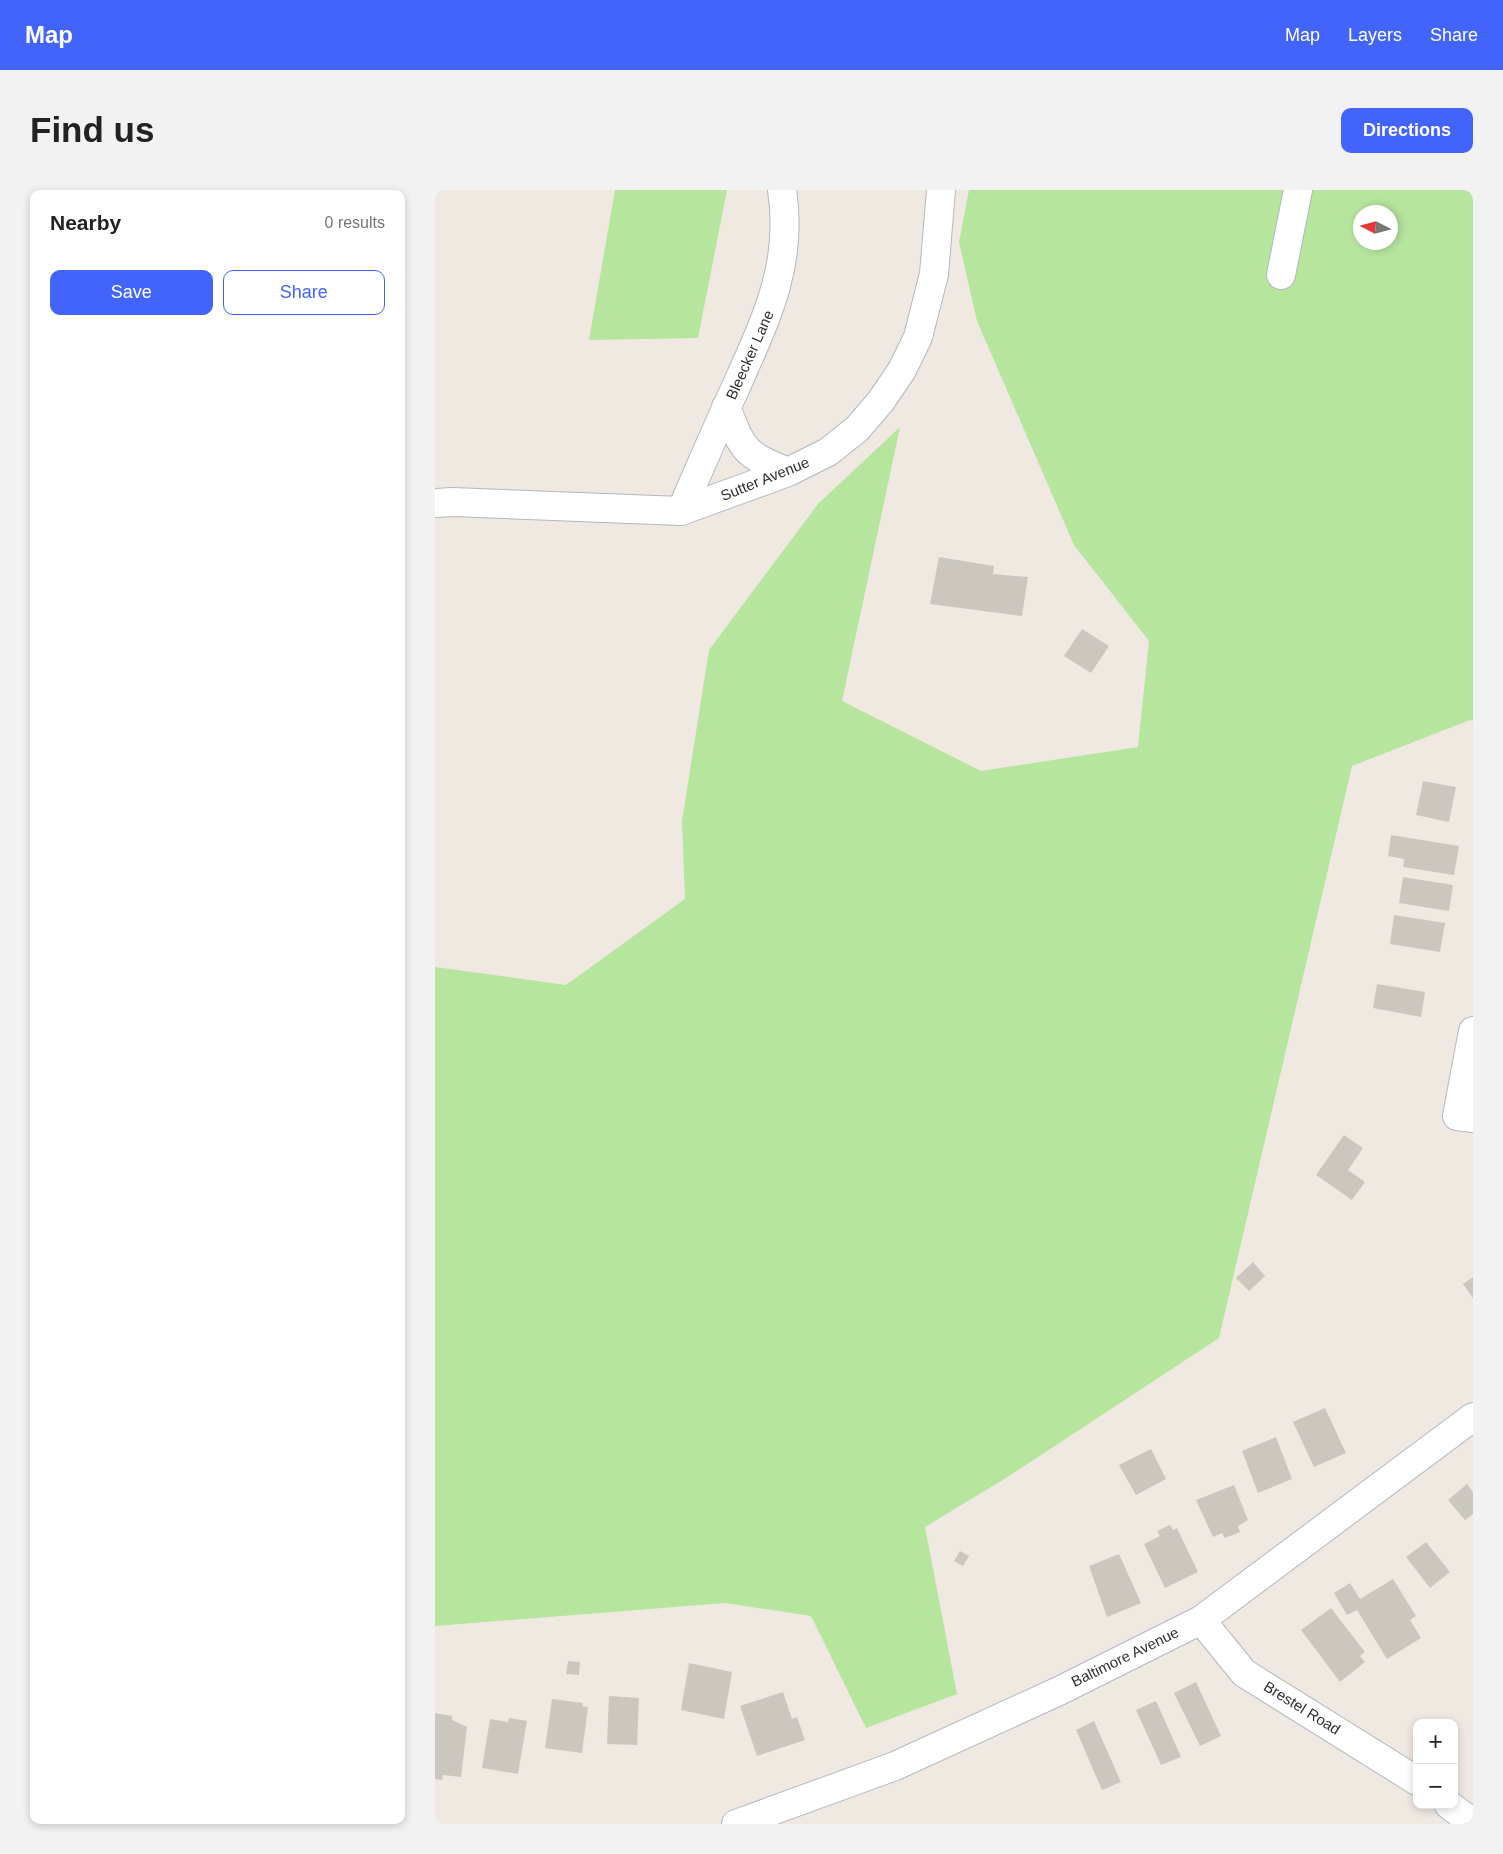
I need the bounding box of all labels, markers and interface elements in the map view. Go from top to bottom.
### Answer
text: Map [25,21,73,48]
text: Map [1285,25,1320,45]
text: Layers [1348,25,1402,45]
text: Share [1430,25,1478,45]
button: Directions [1341,108,1473,153]
text: Find us [30,110,154,149]
north arrow [1353,205,1398,250]
text: Nearby [50,211,121,234]
text: 0 results [325,214,385,231]
button: Save [50,270,213,315]
button: Share [223,270,385,315]
street label: Bleecker Lane [722,308,777,402]
street label: Sutter Avenue [718,453,812,504]
street label: Baltimore Avenue [1068,1623,1181,1690]
street label: Brestel Road [1261,1677,1344,1738]
map controls [1413,1719,1458,1809]
button: + [1413,1719,1458,1764]
button: − [1413,1764,1458,1809]

